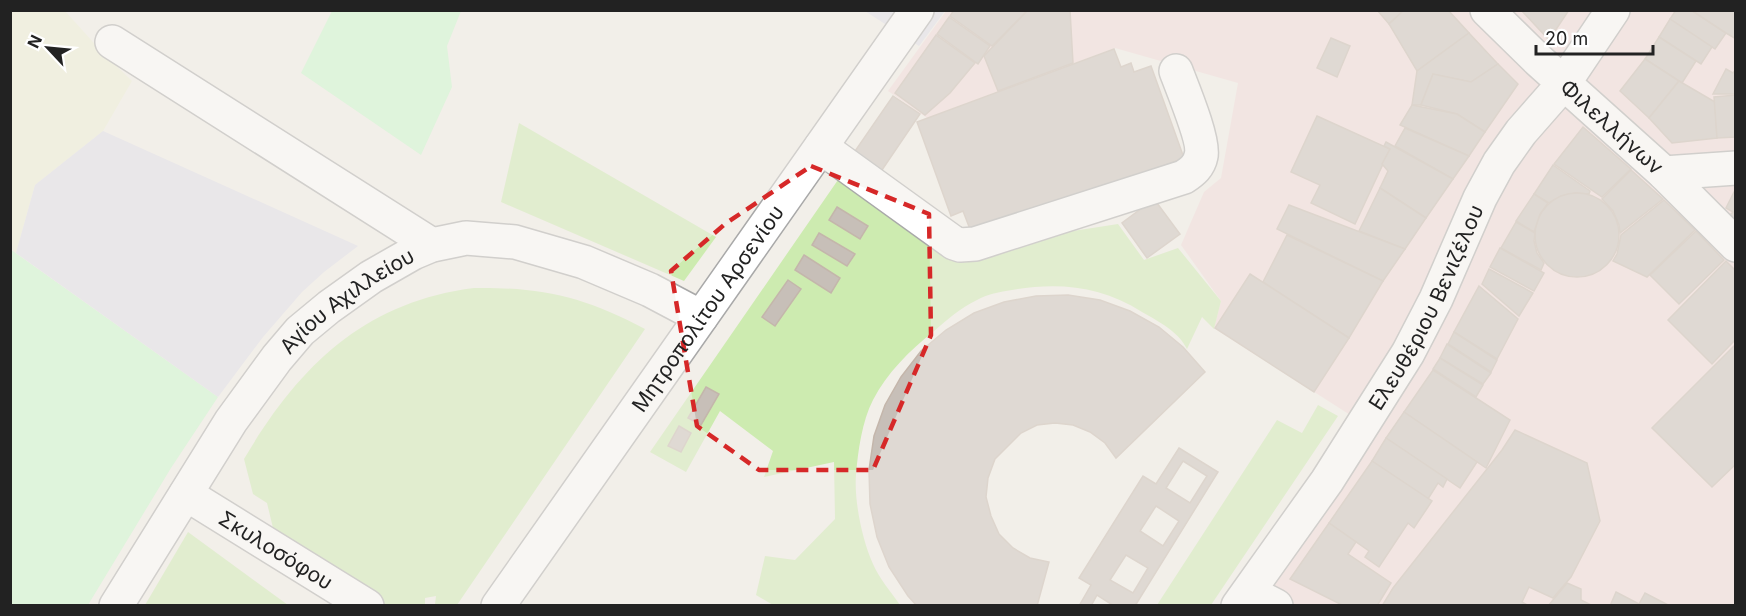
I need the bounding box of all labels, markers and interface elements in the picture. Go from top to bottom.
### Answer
north arrow [18,18,78,78]
scale bar [1536,18,1653,56]
text: 20 m [1545,28,1588,49]
text: N [23,32,46,51]
street label: Φιλελλήνων [1555,74,1669,179]
street label: Μητροπολίτου Αρσενίου [626,200,788,416]
street label: Ελευθέριου Βενιζέλου [1363,201,1488,414]
street label: Αγίου Αχιλλείου [274,243,418,358]
street label: Σκυλοσόφου [215,505,338,594]

